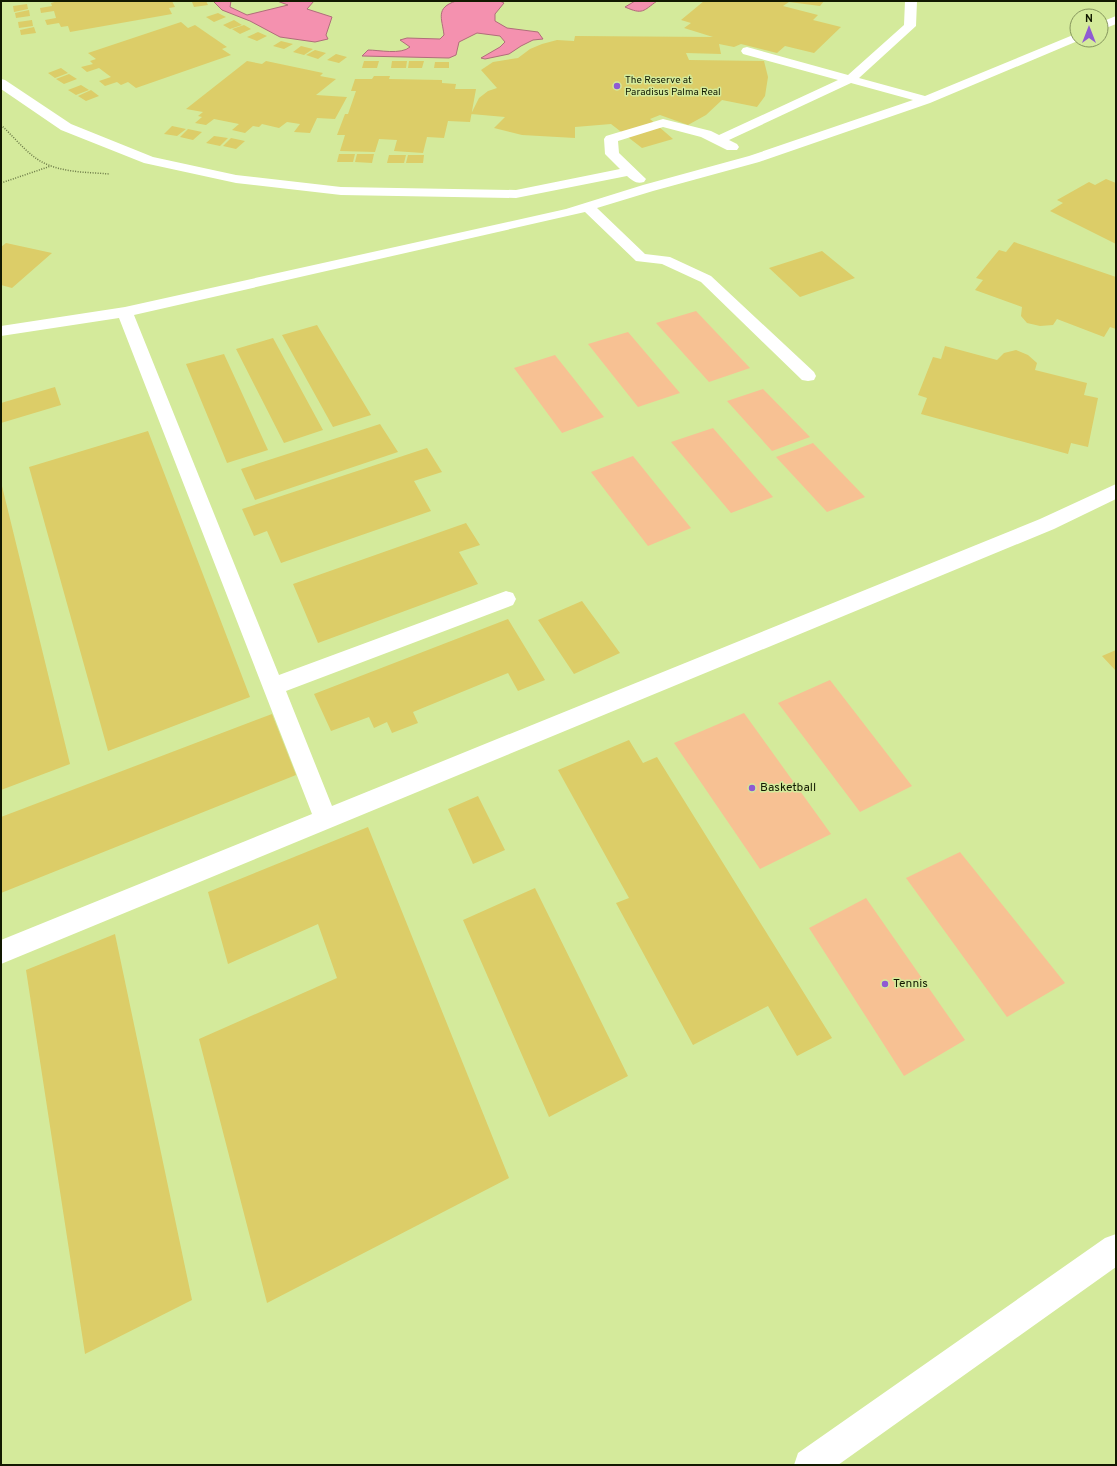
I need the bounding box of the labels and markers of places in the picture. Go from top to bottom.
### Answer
place label: The Reserve at Paradisus Palma Real [625,74,721,99]
marker: The Reserve at Paradisus Palma Real [612,81,622,91]
place label: Basketball [760,780,816,796]
marker: Basketball [747,783,757,793]
place label: Tennis [893,976,928,992]
marker: Tennis [880,979,890,989]

